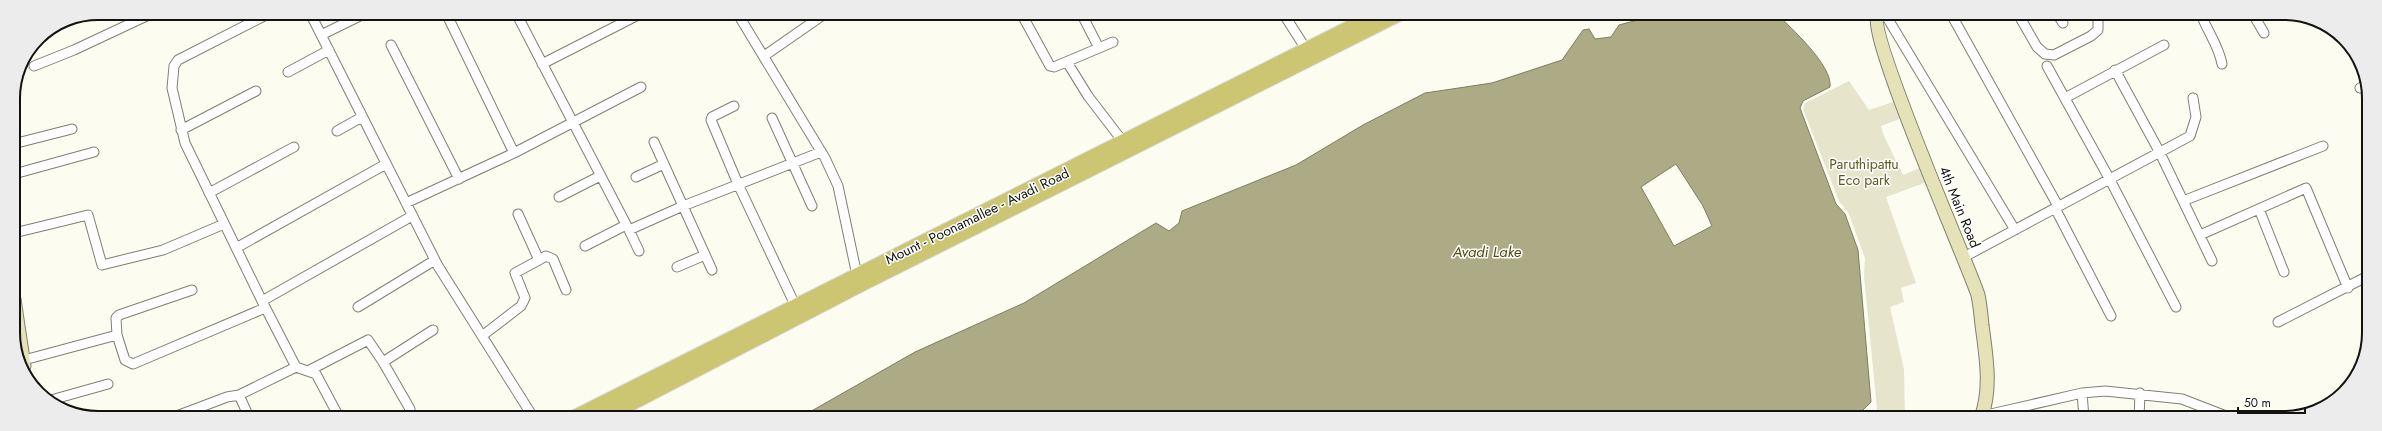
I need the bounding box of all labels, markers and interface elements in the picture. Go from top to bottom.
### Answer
park label: Paruthipattu Eco park [1829,154,1899,190]
street label: Mount - Poonamallee - Avadi Road [882,163,1072,269]
street label: 4th Main Road [1935,163,1985,251]
water label: Avadi Lake [1452,241,1522,263]
scale bar [2238,389,2305,415]
text: 50 m [2244,394,2271,412]

